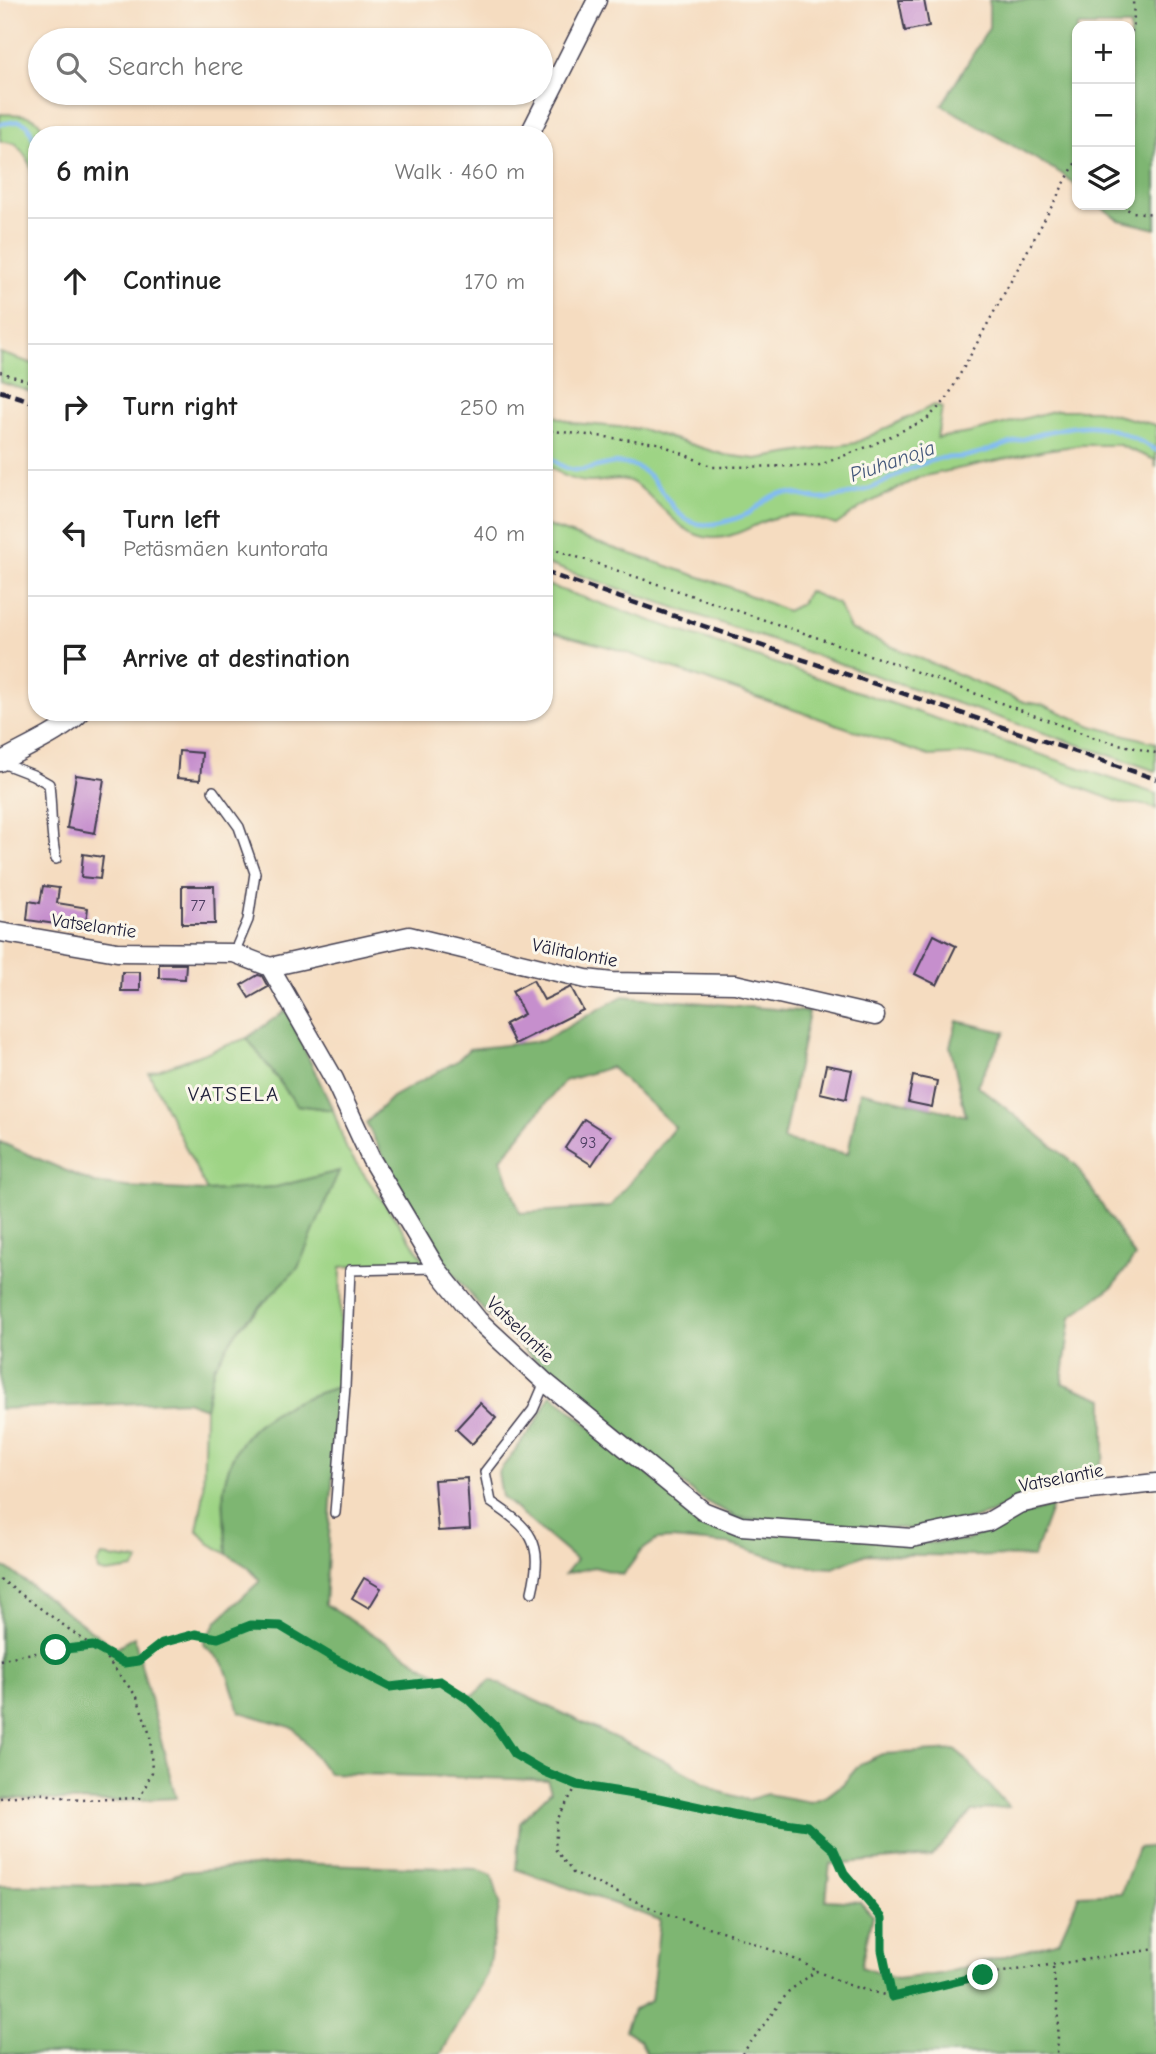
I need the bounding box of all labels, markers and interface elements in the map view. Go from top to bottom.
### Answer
map controls [1072,21,1135,210]
button: + [1072,21,1135,84]
search box [28,28,553,105]
icon: search [52,48,90,86]
text: Search here [108,52,243,82]
button: − [1072,84,1135,147]
button: layers [1072,147,1135,210]
text: 6 min [56,154,130,189]
text: Walk · 460 m [395,158,525,185]
icon: ahead [56,262,94,300]
text: Continue [123,266,221,296]
text: 170 m [464,268,525,295]
icon: right [56,388,94,426]
text: Turn right [123,392,237,422]
text: 250 m [460,394,525,421]
water label: Piuhanoja [846,435,938,487]
text: Turn left [123,505,220,535]
icon: left [56,514,94,552]
text: 40 m [473,520,525,547]
text: Petäsmäen kuntorata [123,535,329,562]
icon: arrive [56,640,94,678]
text: Arrive at destination [123,644,350,674]
house number: 77 [190,897,206,915]
street label: Vatselantie [50,909,138,943]
street label: Välitalontie [530,934,620,972]
district label: VATSELA [188,1082,280,1106]
house number: 93 [580,1134,596,1152]
street label: Vatselantie [482,1292,559,1367]
street label: Vatselantie [1017,1459,1105,1497]
route start [40,1634,71,1665]
route end [967,1959,998,1990]

